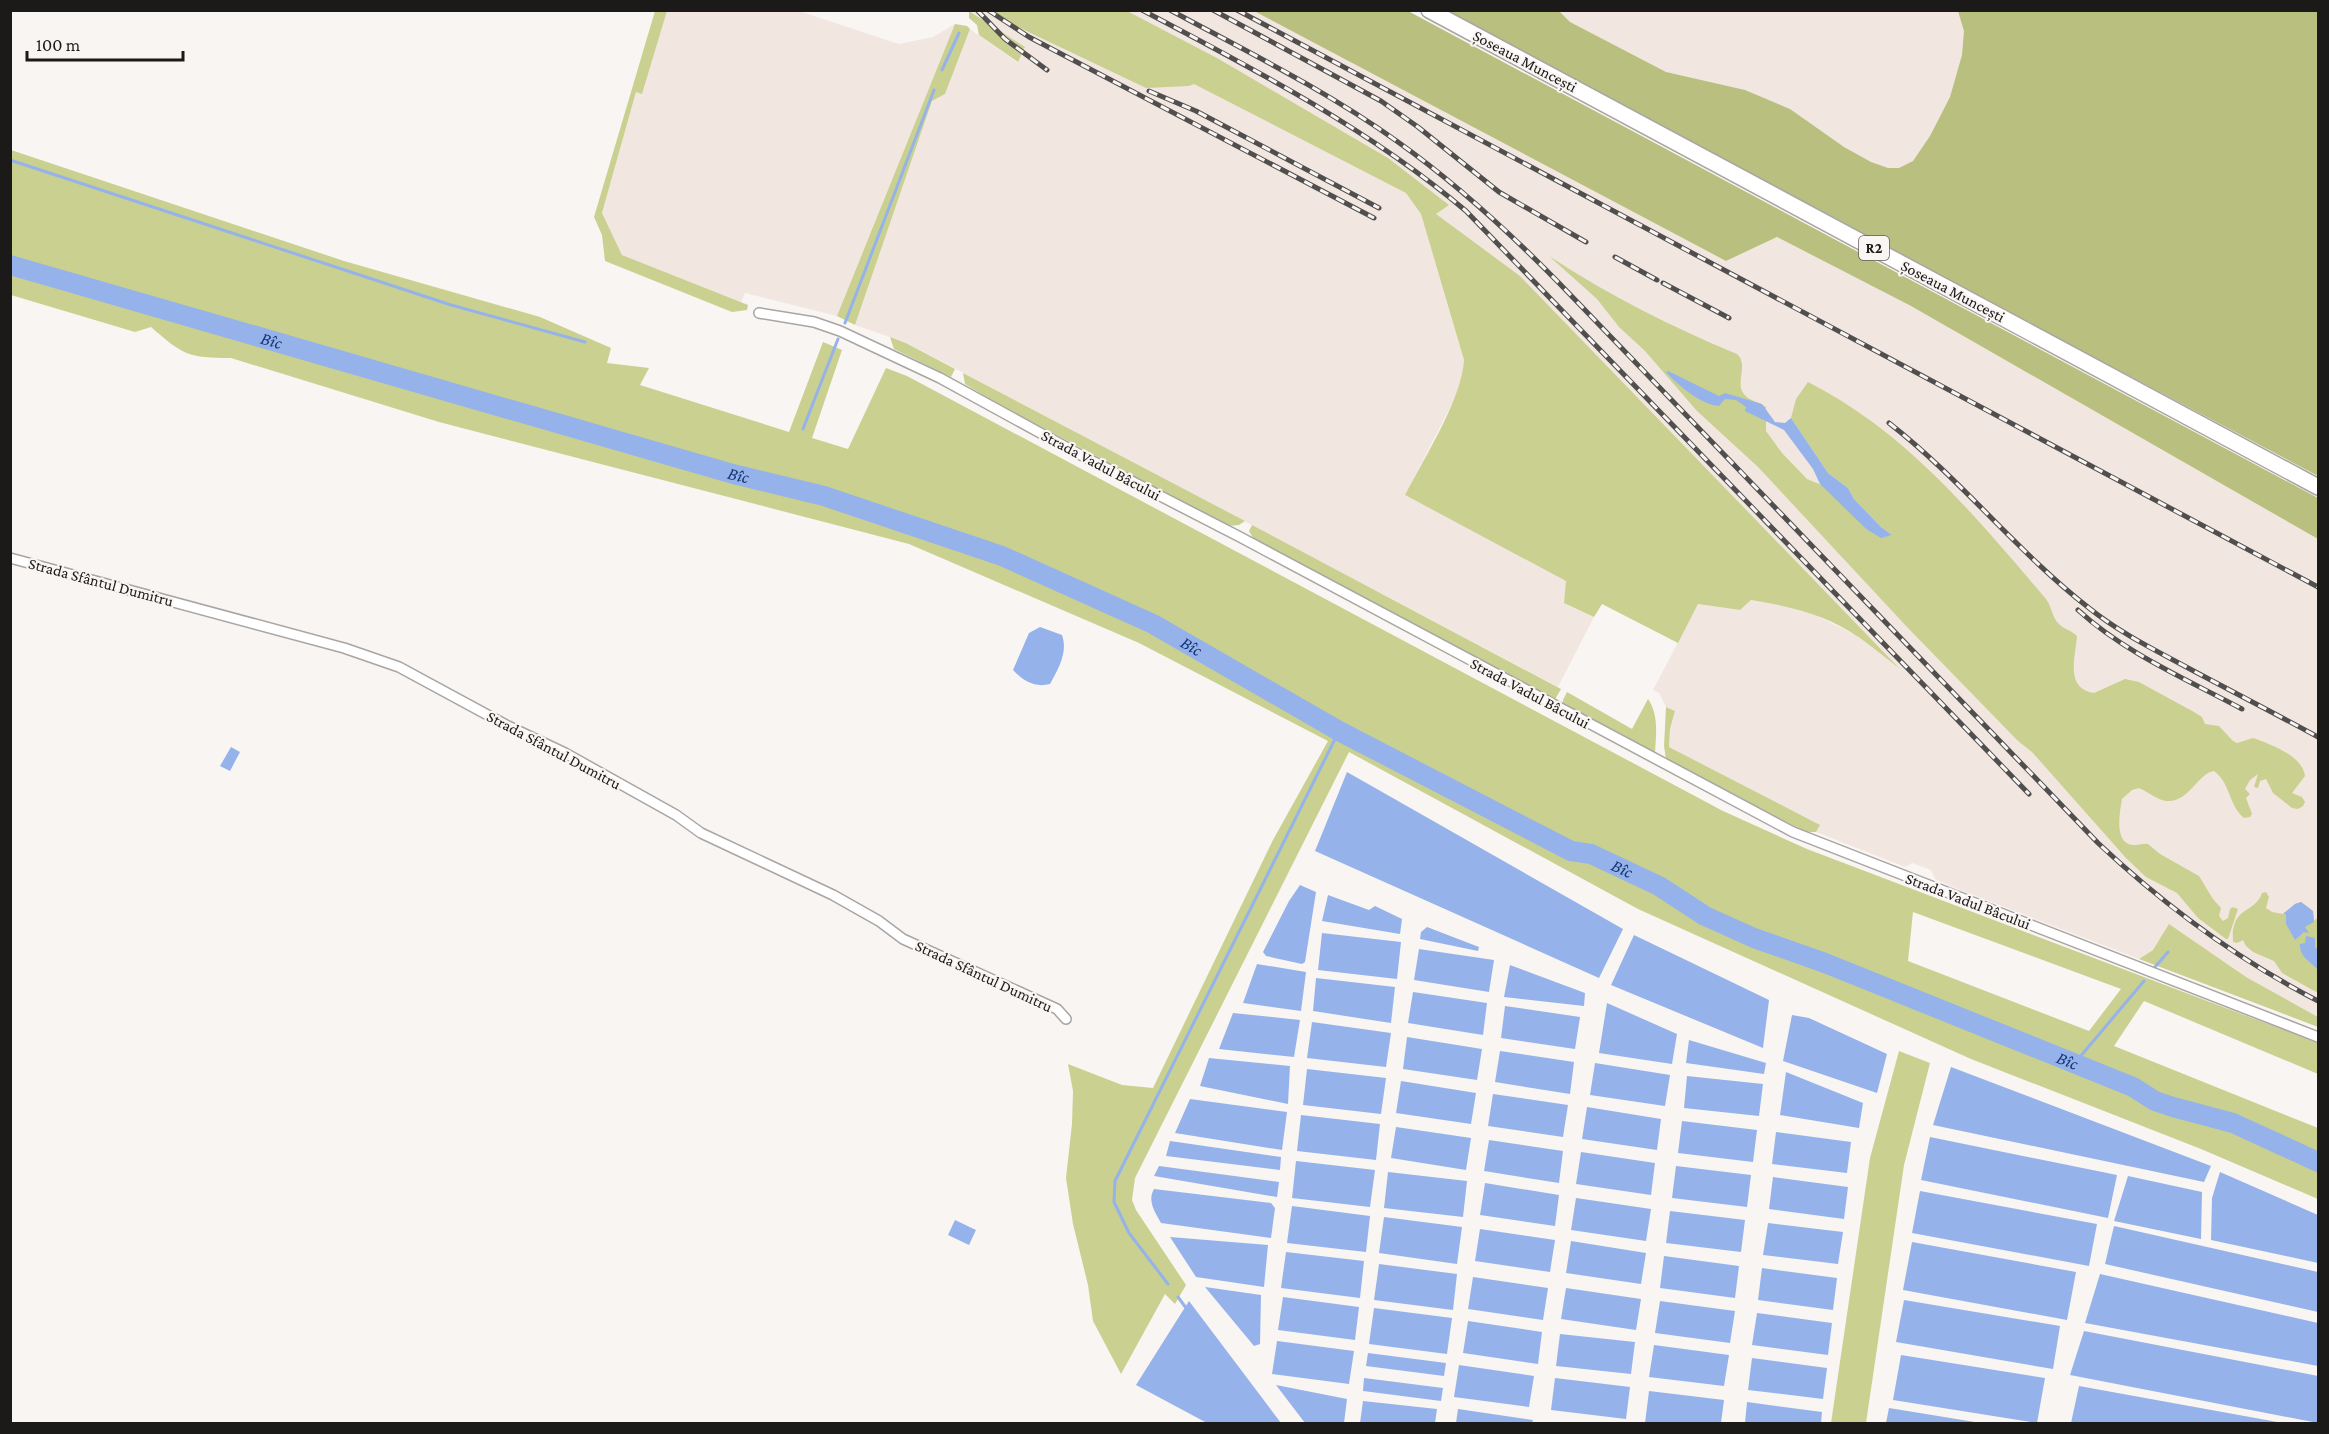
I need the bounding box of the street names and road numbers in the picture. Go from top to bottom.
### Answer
street label: Șoseaua Muncești [1469,27,1580,97]
road number: R2 [1859,236,1889,260]
street label: Șoseaua Muncești [1897,257,2008,327]
street label: Strada Vadul Bâcului [1039,426,1163,504]
street label: Strada Sfântul Dumitru [27,554,176,610]
street label: Strada Vadul Bâcului [1468,654,1592,732]
street label: Strada Sfântul Dumitru [484,707,624,793]
street label: Strada Vadul Bâcului [1903,869,2033,933]
street label: Strada Sfântul Dumitru [913,937,1056,1015]

